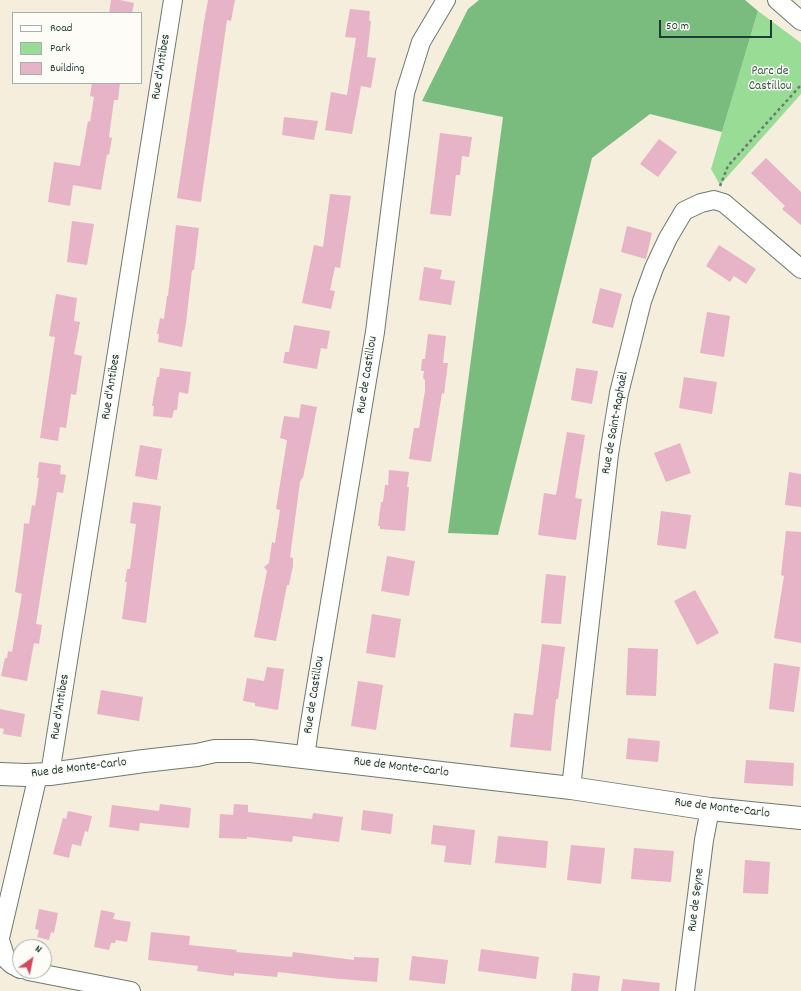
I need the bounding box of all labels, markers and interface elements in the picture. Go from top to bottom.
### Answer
legend [12,12,142,84]
scale bar [661,12,774,38]
text: 50 m [666,18,689,35]
text: Road [50,20,72,37]
street label: Rue d'Antibes [149,33,175,101]
text: Park [50,40,70,57]
text: Building [50,60,85,77]
park label: Parc de Castillou [749,64,791,95]
street label: Rue de Castillou [354,335,382,415]
street label: Rue d'Antibes [99,353,125,421]
street label: Rue de Saint-Raphaël [599,370,633,476]
street label: Rue de Castillou [301,655,329,735]
street label: Rue d'Antibes [48,673,74,741]
street label: Rue de Monte-Carlo [352,754,450,782]
street label: Rue de Monte-Carlo [30,755,128,783]
street label: Rue de Monte-Carlo [673,795,771,823]
street label: Rue de Seyne [685,867,709,933]
north arrow [12,939,52,979]
text: N [31,942,45,958]

